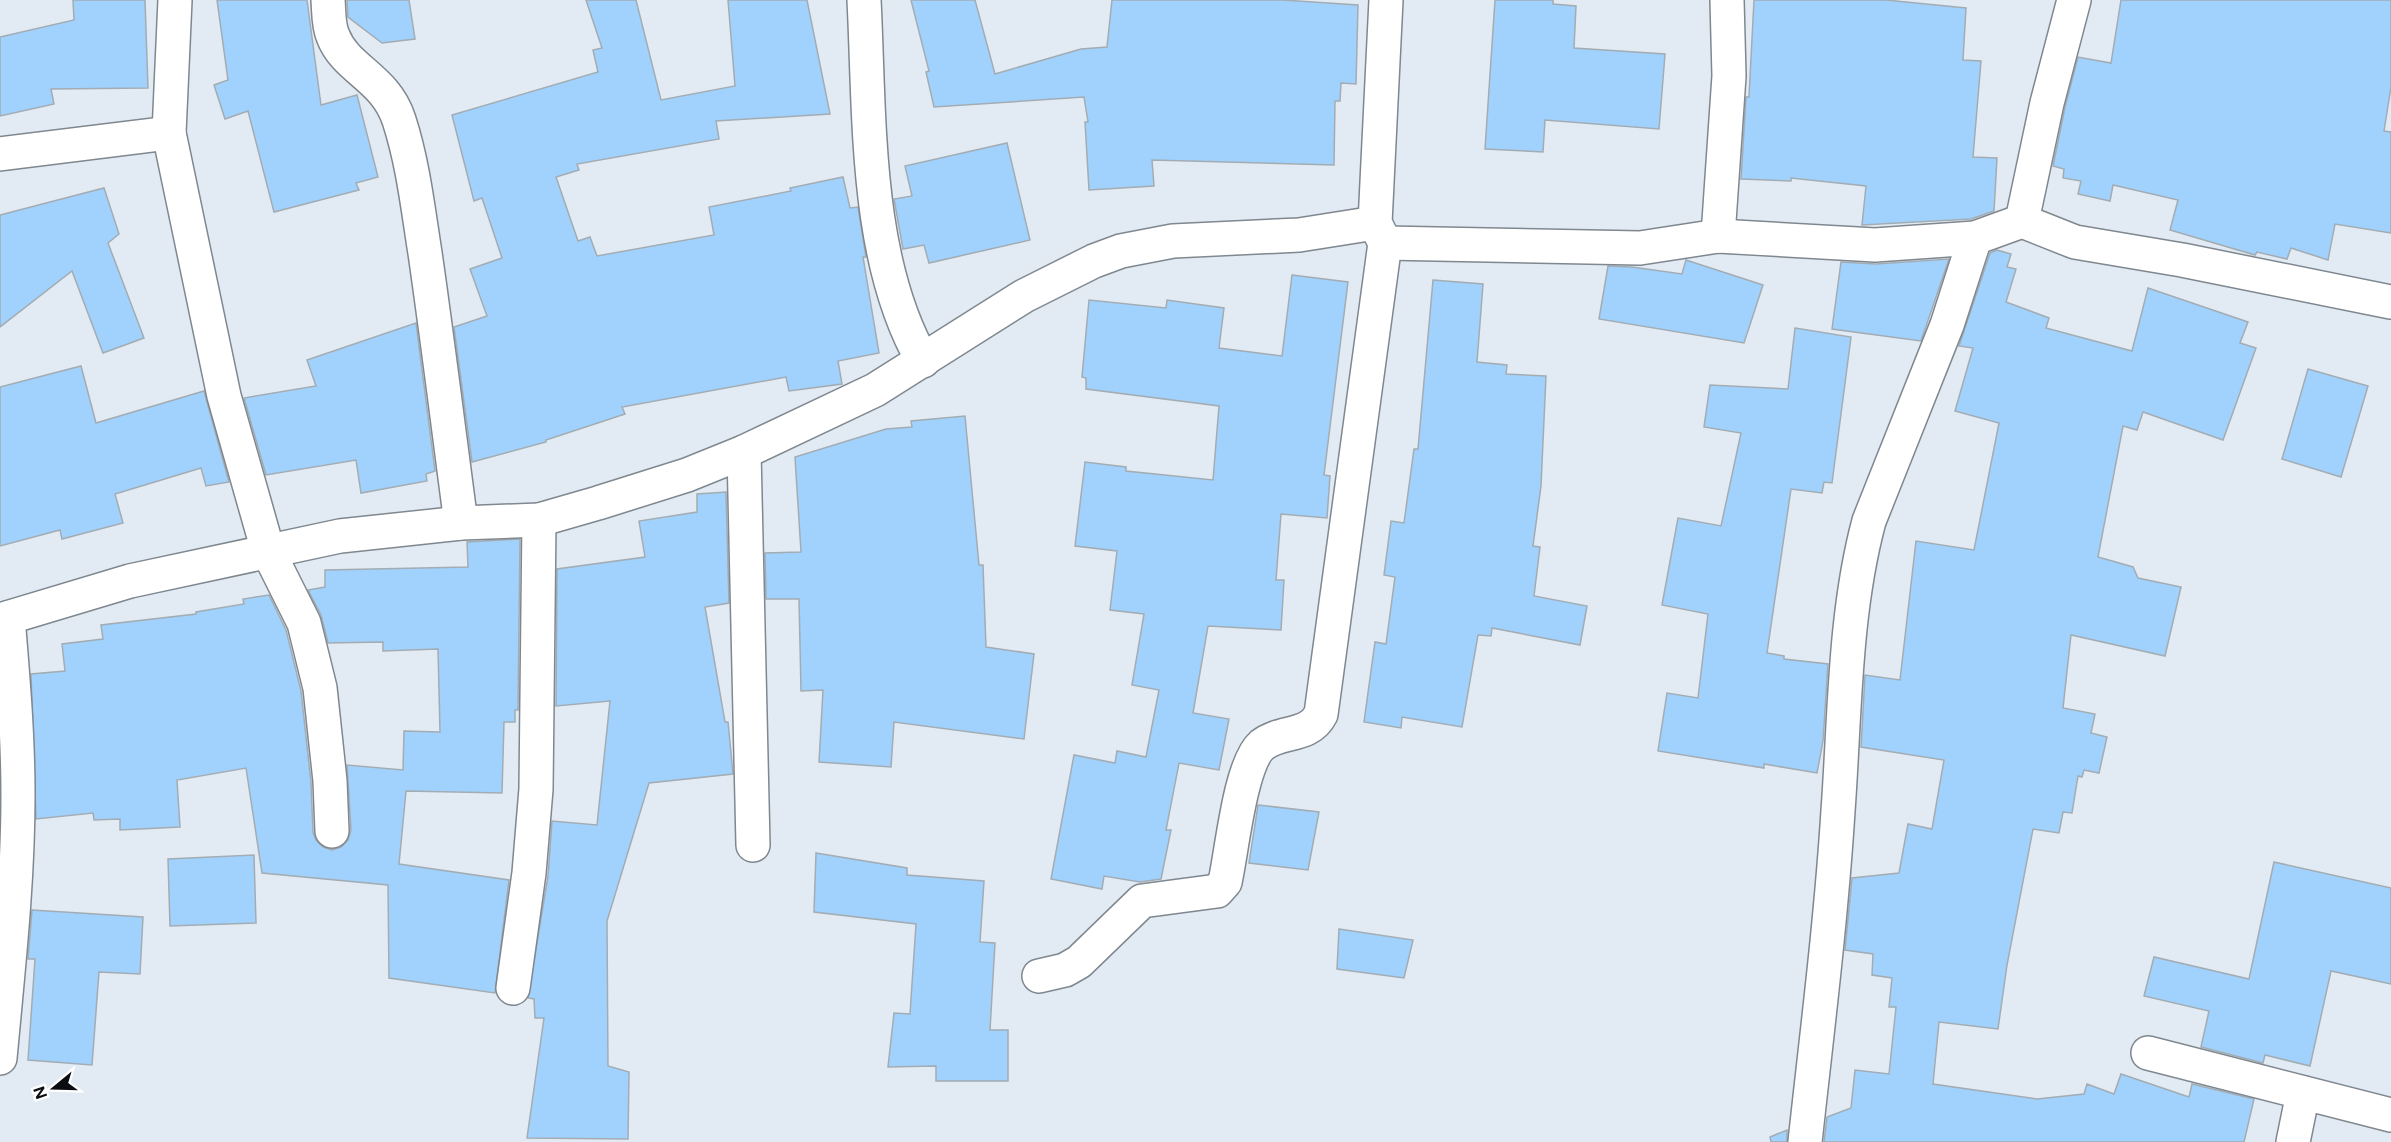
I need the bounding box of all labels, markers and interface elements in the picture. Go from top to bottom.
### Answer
north arrow [24,1058,84,1118]
text: N [29,1084,51,1102]

